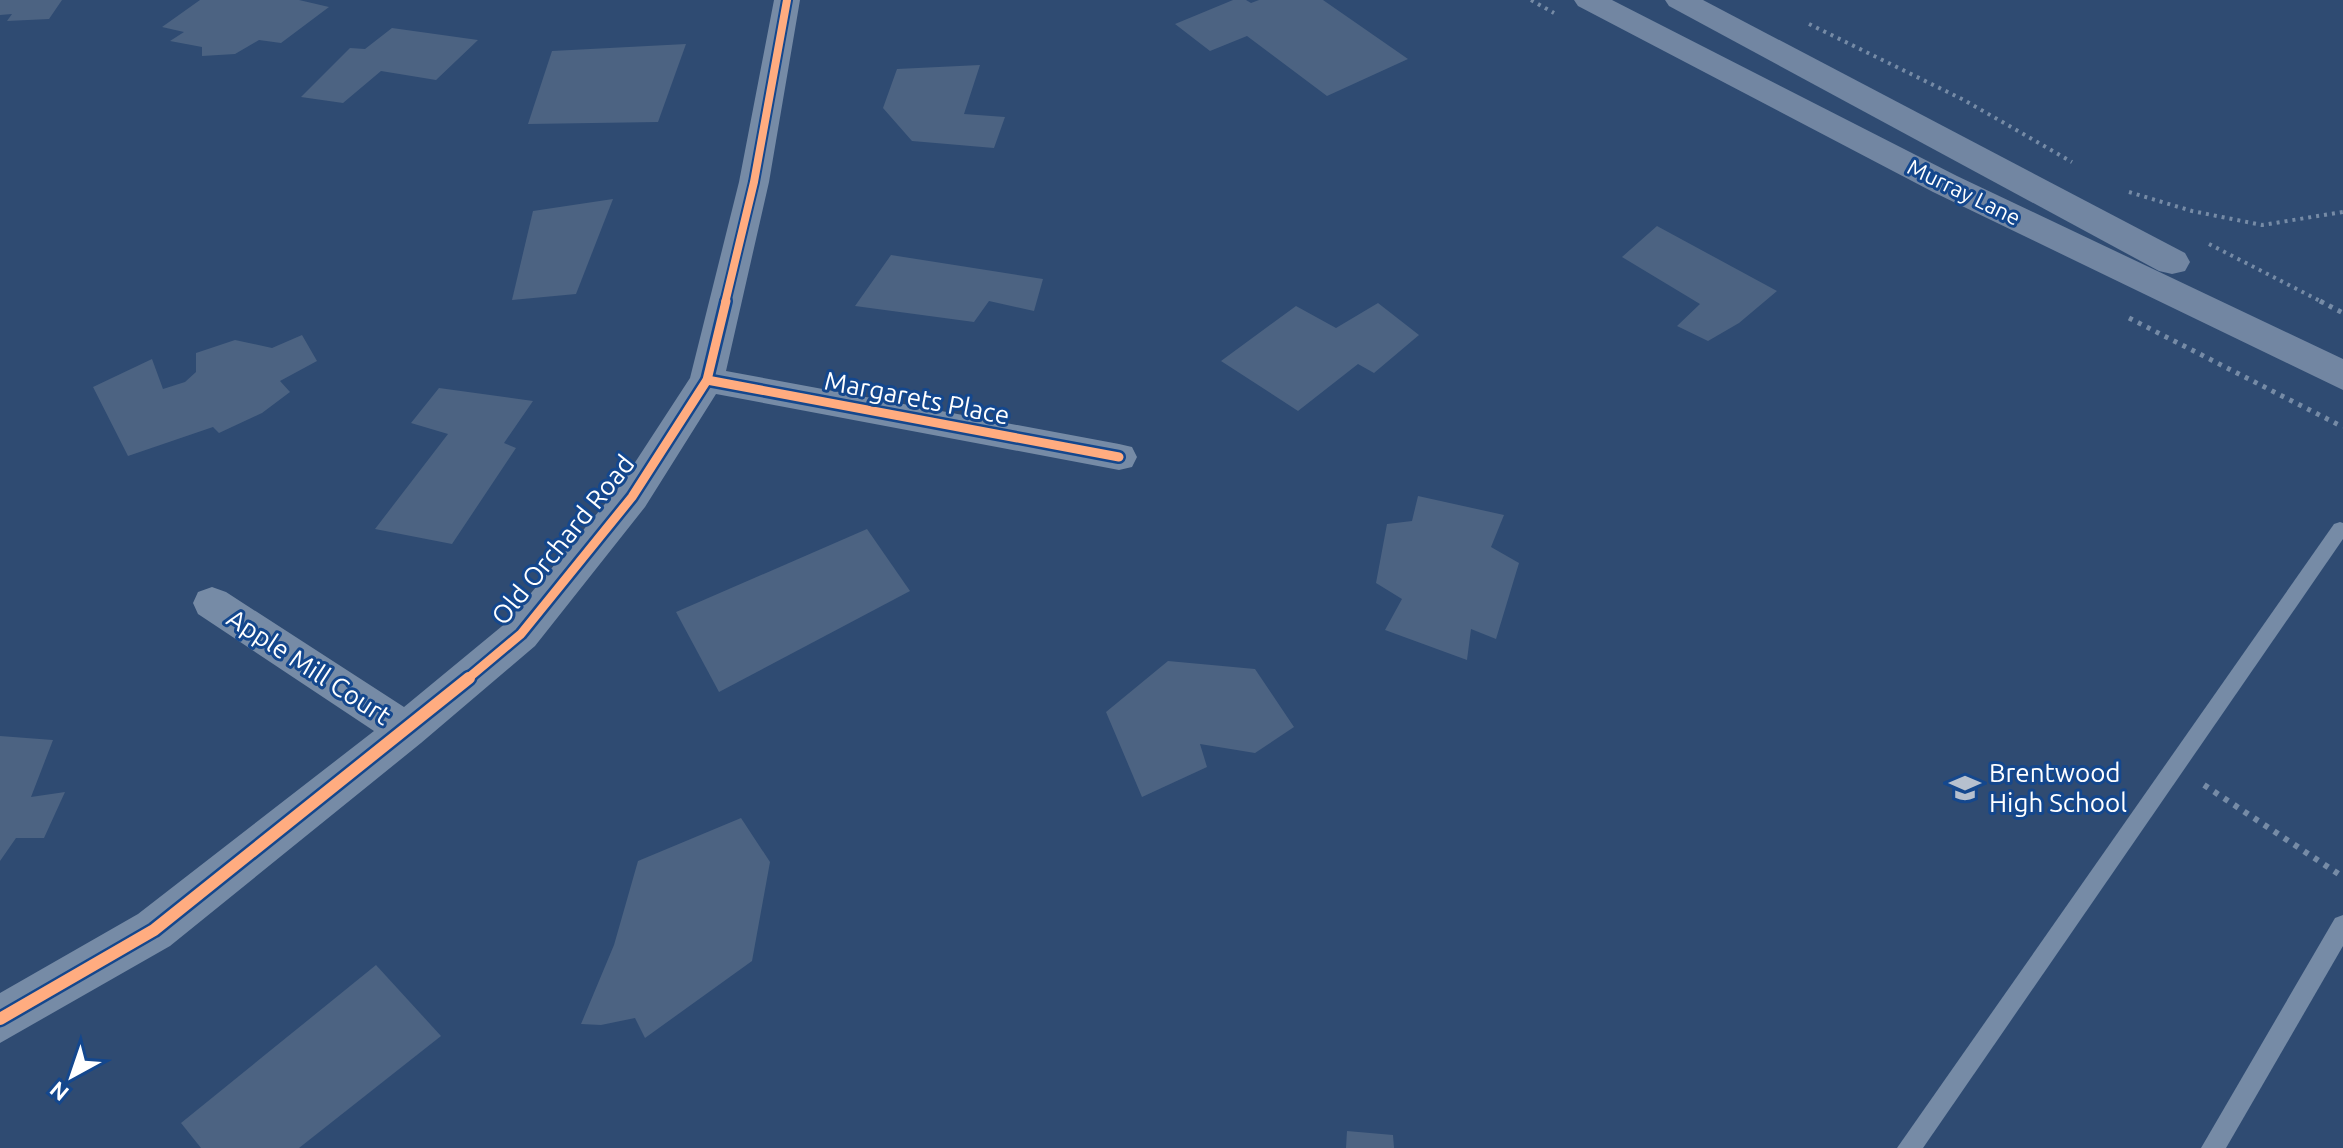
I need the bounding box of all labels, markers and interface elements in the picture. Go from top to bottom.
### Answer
street label: Murray Lane [1904,153,2025,230]
street label: Margarets Place [822,365,1012,430]
street label: Old Orchard Road [485,449,640,630]
street label: Apple Mill Court [222,603,396,730]
place label: Brentwood High School [1989,758,2127,817]
school or university icon: Brentwood High School [1948,771,1982,805]
north arrow [32,1036,112,1116]
text: N [44,1077,73,1107]

